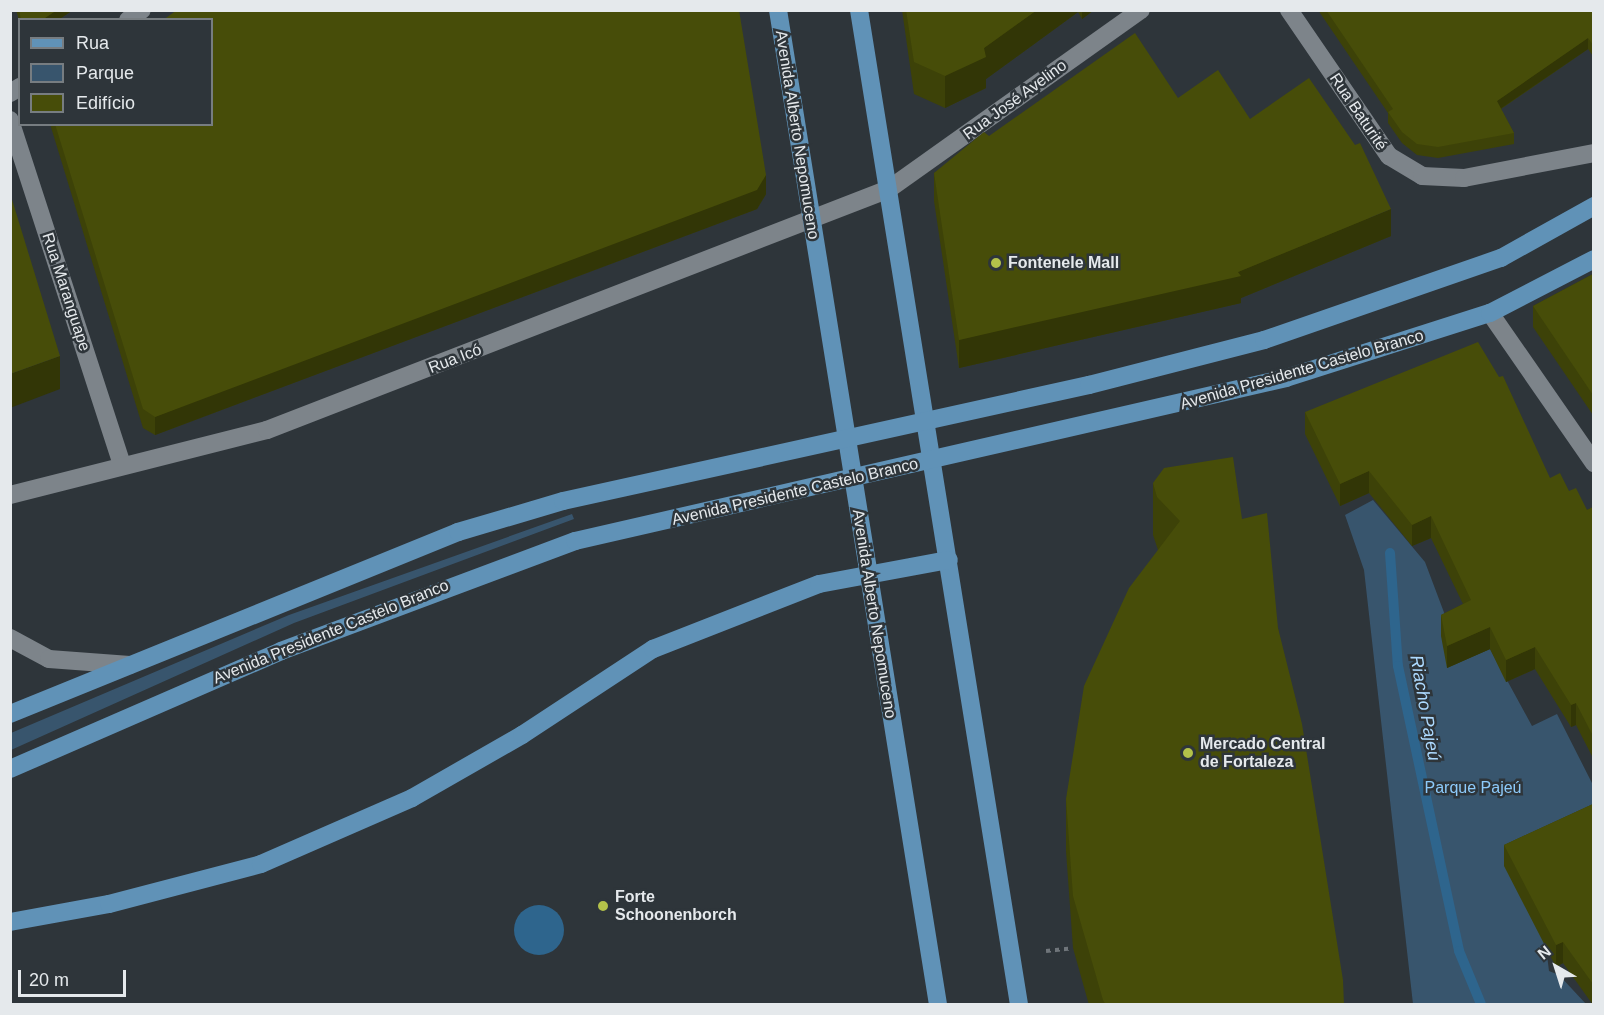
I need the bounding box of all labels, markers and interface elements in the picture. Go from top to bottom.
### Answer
legend [18,18,213,126]
street label: Avenida Alberto Nepomuceno [771,29,823,241]
text: Rua [76,33,109,53]
street label: Rua José Avelino [959,56,1071,144]
text: Parque [76,63,134,83]
street label: Rua Baturité [1325,70,1391,154]
text: Edifício [76,93,135,113]
street label: Rua Maranguape [38,230,94,354]
place label: Fontenele Mall [1008,253,1119,273]
marker: Fontenele Mall [989,256,1003,270]
street label: Avenida Presidente Castelo Branco [1178,326,1426,414]
street label: Rua Icó [426,340,484,378]
street label: Avenida Presidente Castelo Branco [670,454,920,530]
street label: Avenida Alberto Nepomuceno [848,508,900,720]
street label: Avenida Presidente Castelo Branco [210,576,452,688]
water label: Riacho Pajeú [1405,653,1445,763]
place label: Mercado Central de Fortaleza [1200,734,1325,772]
marker: Mercado Central de Fortaleza [1181,746,1195,760]
park label: Parque Pajeú [1425,778,1521,798]
place label: Forte Schoonenborch [615,887,737,925]
marker: Forte Schoonenborch [596,899,610,913]
north arrow [1526,937,1586,997]
text: N [1535,942,1554,963]
scale bar [21,958,129,996]
text: 20 m [29,970,69,990]

